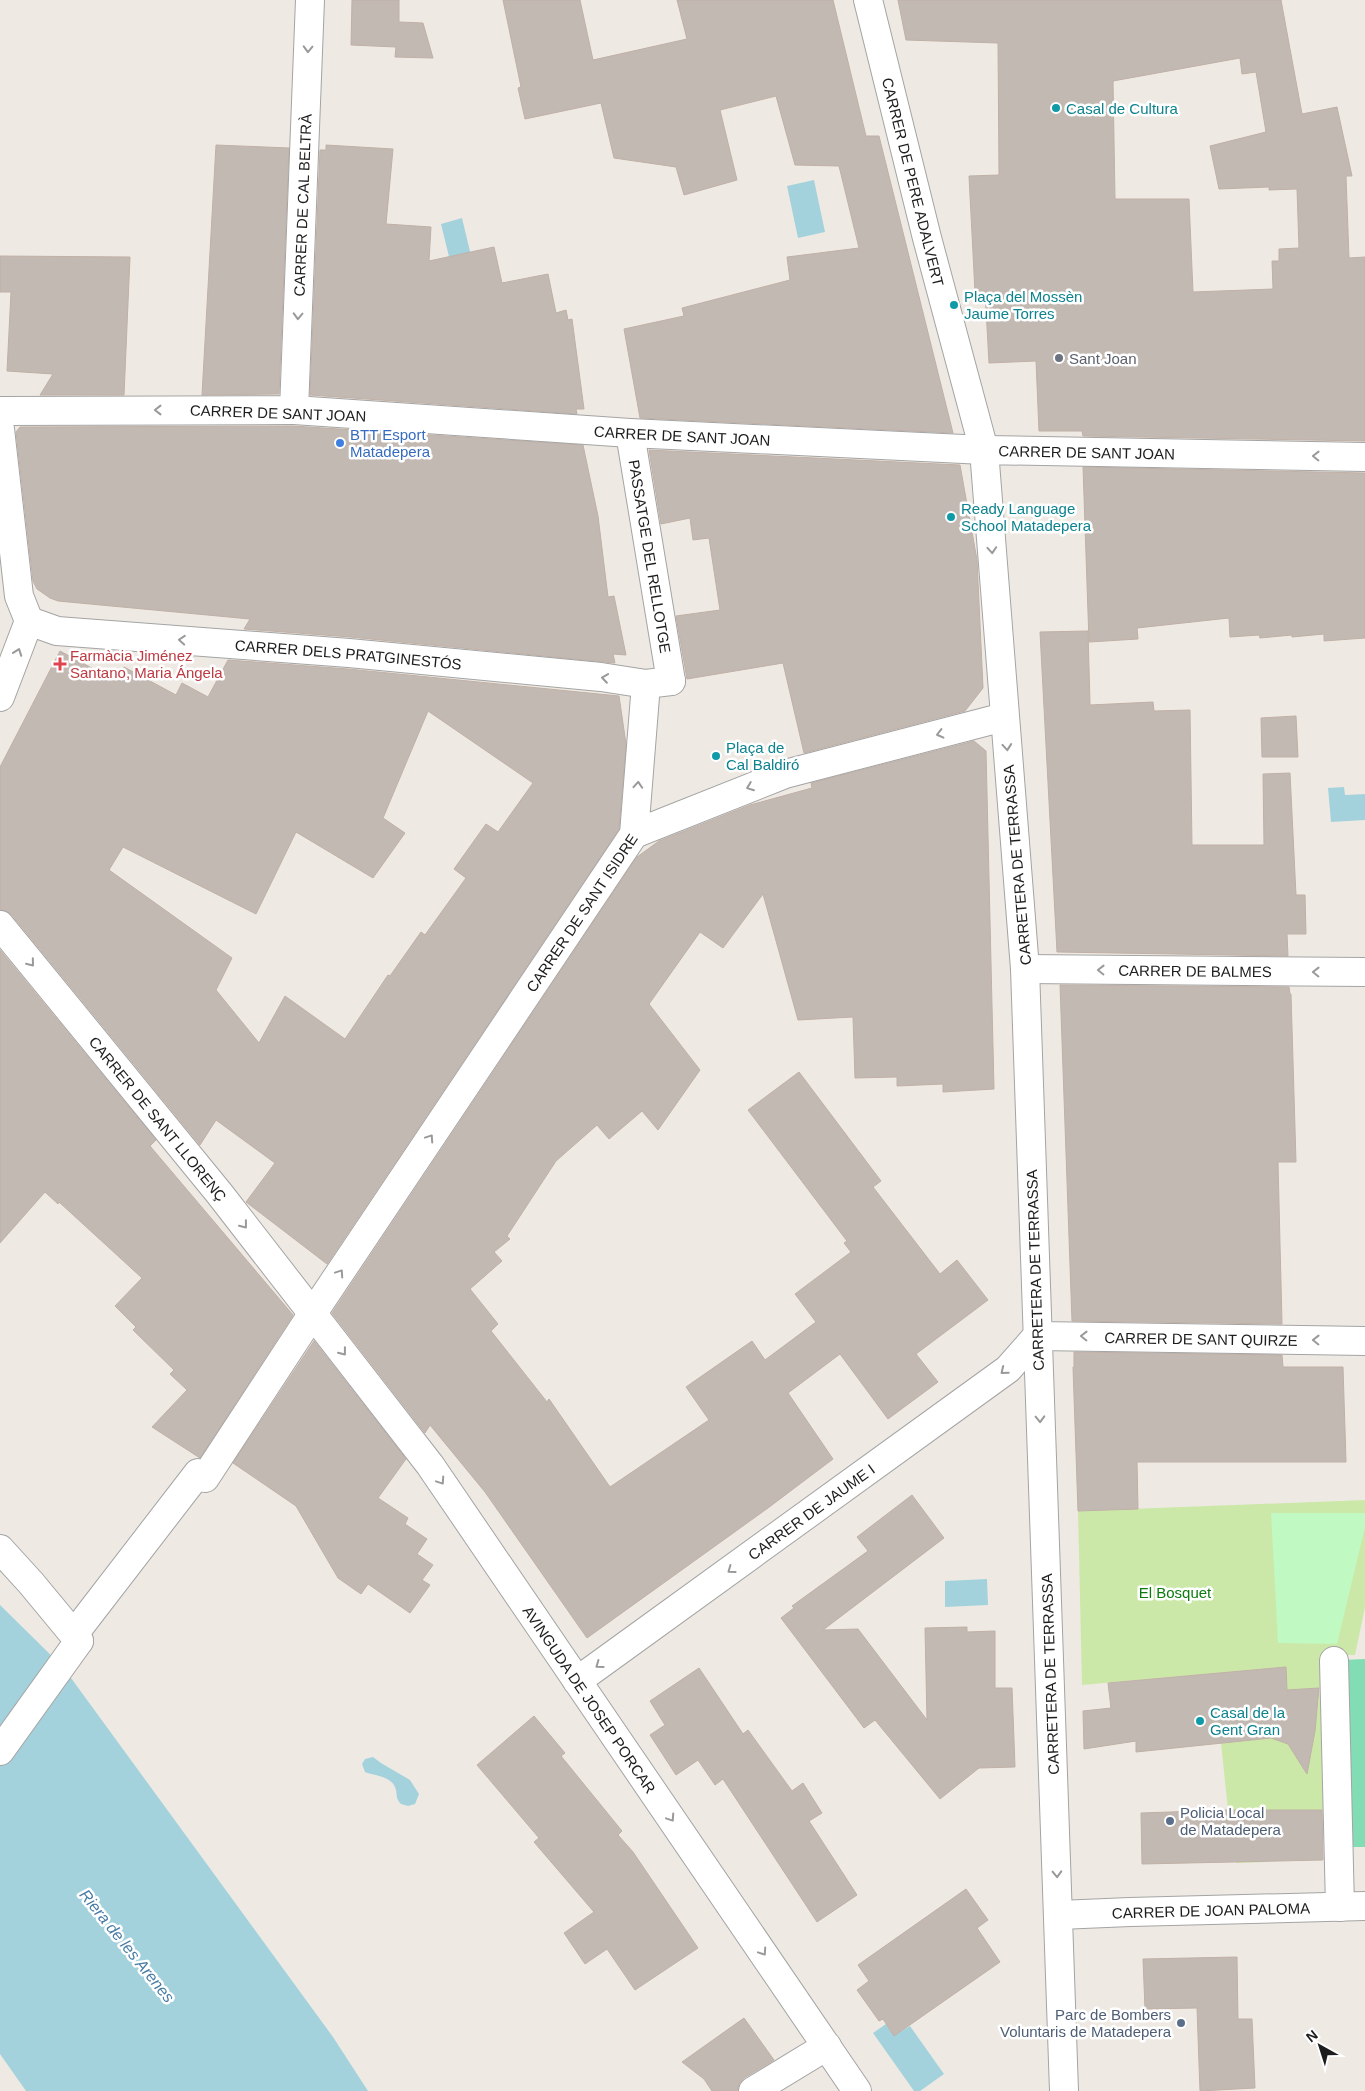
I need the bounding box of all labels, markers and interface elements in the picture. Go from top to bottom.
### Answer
one-way arrow [303,45,313,53]
street label: CARRER DE PERE ADALVERT [879,76,947,288]
place label: Casal de Cultura [1066,100,1178,117]
marker: Casal de Cultura [1050,102,1062,114]
street label: CARRER DE CAL BELTRÀ [290,114,314,297]
place label: Plaça del Mossèn Jaume Torres [964,288,1082,322]
marker: Plaça del Mossèn Jaume Torres [948,299,960,311]
one-way arrow [293,312,303,320]
place label: Sant Joan [1069,350,1137,367]
marker: Sant Joan [1053,352,1065,364]
street label: CARRER DE SANT JOAN [190,401,366,425]
one-way arrow [154,405,162,415]
street label: CARRER DE SANT JOAN [593,422,771,448]
place label: BTT Esport Matadepera [350,426,431,460]
marker: BTT Esport Matadepera [334,437,346,449]
street label: CARRER DE SANT JOAN [998,442,1175,462]
one-way arrow [1312,451,1320,461]
street label: PASSATGE DEL RELLOTGE [626,458,675,654]
place label: Ready Language School Matadepera [961,500,1092,534]
marker: Ready Language School Matadepera [945,511,957,523]
one-way arrow [986,547,997,555]
one-way arrow [178,635,186,646]
street label: CARRER DELS PRATGINESTÓS [234,636,462,672]
place label: Farmàcia Jiménez Santano, Maria Ángela [70,647,223,681]
one-way arrow [12,648,22,656]
marker: Farmàcia Jiménez Santano, Maria Ángela [54,658,66,670]
one-way arrow [601,673,609,684]
one-way arrow [936,728,945,739]
place label: Plaça de Cal Baldiró [726,739,799,773]
one-way arrow [1001,744,1012,752]
marker: Plaça de Cal Baldiró [710,750,722,762]
street label: CARRETERA DE TERRASSA [1000,764,1034,966]
one-way arrow [632,781,643,789]
one-way arrow [747,782,755,792]
street label: CARRER DE SANT ISIDRE [522,830,640,995]
one-way arrow [25,957,33,966]
street label: CARRER DE BALMES [1118,961,1272,980]
one-way arrow [1097,965,1105,975]
one-way arrow [1312,967,1320,977]
street label: CARRER DE SANT LLORENÇ [86,1033,230,1204]
one-way arrow [424,1134,434,1143]
street label: CARRETERA DE TERRASSA [1023,1169,1047,1371]
one-way arrow [238,1219,247,1229]
one-way arrow [334,1269,343,1279]
street label: CARRER DE SANT QUIRZE [1104,1329,1298,1348]
one-way arrow [1080,1331,1088,1342]
one-way arrow [1312,1335,1320,1346]
one-way arrow [337,1346,345,1355]
one-way arrow [1000,1366,1009,1375]
one-way arrow [1034,1416,1045,1424]
street label: CARRER DE JAUME I [745,1460,878,1563]
one-way arrow [435,1476,444,1485]
one-way arrow [727,1564,737,1573]
street label: CARRETERA DE TERRASSA [1038,1573,1062,1775]
park label: El Bosquet [1139,1584,1212,1601]
street label: AVINGUDA DE JOSEP PORCAR [520,1602,660,1796]
one-way arrow [595,1659,605,1668]
place label: Casal de la Gent Gran [1210,1704,1286,1738]
marker: Casal de la Gent Gran [1194,1715,1206,1727]
place label: Policia Local de Matadepera [1180,1804,1282,1838]
one-way arrow [665,1812,674,1821]
marker: Policia Local de Matadepera [1164,1815,1176,1827]
one-way arrow [1052,1871,1062,1879]
water label: Riera de les Arenes [76,1886,178,2006]
street label: CARRER DE JOAN PALOMA [1111,1899,1310,1921]
one-way arrow [757,1946,766,1956]
place label: Parc de Bombers Voluntaris de Matadepera [1000,2006,1172,2040]
marker: Parc de Bombers Voluntaris de Matadepera [1175,2017,1187,2029]
north arrow [1295,2021,1345,2071]
text: N [1303,2026,1321,2045]

